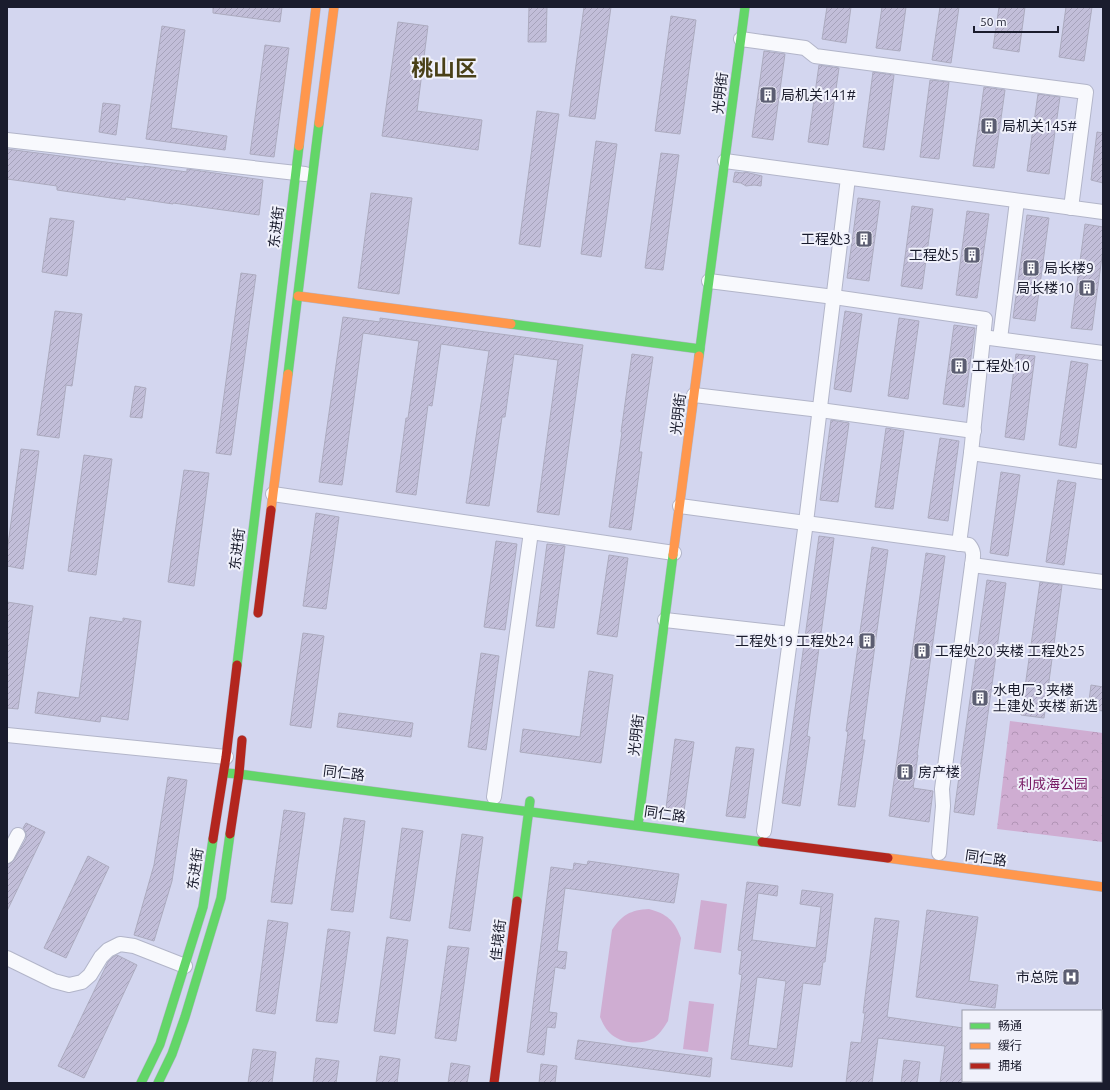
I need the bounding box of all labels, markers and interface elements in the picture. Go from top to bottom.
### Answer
scale bar [974,8,1058,34]
text: 50 m [980,15,1007,28]
district label: 桃山区 [411,55,477,80]
street label: 光明街 [710,71,730,115]
building icon: 局机关141# [758,85,778,105]
place label: 局机关141# [781,87,856,103]
building icon: 局机关145# [979,116,999,136]
place label: 局机关145# [1002,118,1077,134]
street label: 东进街 [266,205,286,249]
building icon: 工程处3 [854,229,874,249]
place label: 工程处3 [801,231,851,247]
building icon: 工程处5 [962,245,982,265]
place label: 工程处5 [909,247,959,263]
building icon: 局长楼9 [1021,258,1041,278]
place label: 局长楼9 [1044,260,1094,276]
building icon: 局长楼10 [1077,278,1097,298]
place label: 局长楼10 [1016,280,1074,296]
building icon: 工程处10 [949,356,969,376]
place label: 工程处10 [972,358,1030,374]
street label: 光明街 [668,392,688,436]
street label: 东进街 [227,527,247,571]
building icon: 工程处19 工程处24 [857,631,877,651]
place label: 工程处19 工程处24 [735,633,854,649]
building icon: 工程处20 夹楼 工程处25 [912,641,932,661]
place label: 工程处20 夹楼 工程处25 [935,643,1085,659]
place label: 水电厂3 夹楼 土建处 夹楼 新选 [993,682,1097,714]
building icon: 水电厂3 夹楼 土建处 夹楼 新选 [970,688,990,708]
street label: 光明街 [626,713,646,757]
building icon: 房产楼 [895,762,915,782]
street label: 同仁路 [322,763,366,783]
place label: 房产楼 [918,764,960,780]
park label: 利成海公园 [1018,776,1088,792]
street label: 同仁路 [643,803,687,825]
street label: 东进街 [184,847,206,891]
street label: 同仁路 [964,847,1008,869]
street label: 佳境街 [488,918,508,962]
hospital icon: 市总院 [1061,967,1081,987]
place label: 市总院 [1016,969,1058,985]
legend [962,1010,1102,1082]
text: 畅通 [998,1019,1022,1032]
text: 缓行 [998,1039,1022,1052]
text: 拥堵 [998,1059,1022,1072]

